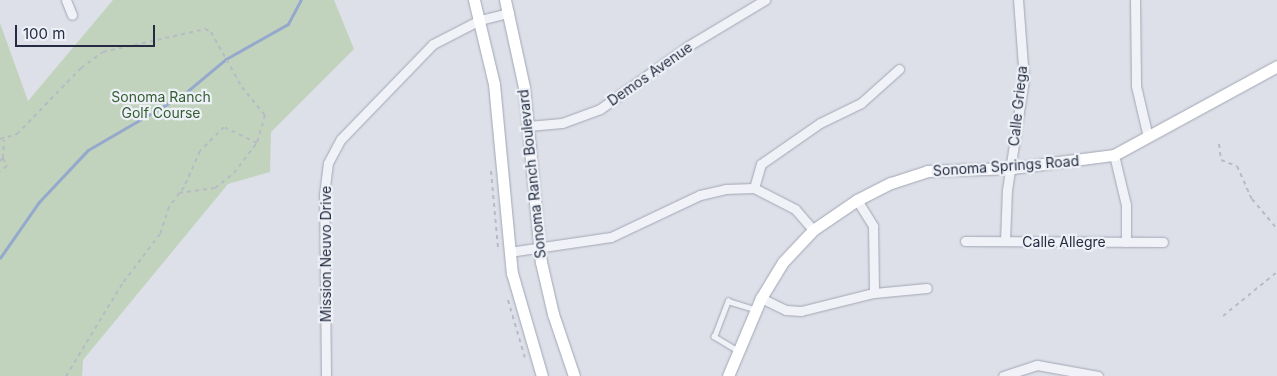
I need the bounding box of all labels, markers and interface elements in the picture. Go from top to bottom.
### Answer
scale bar [18,15,158,47]
text: 100 m [23,24,65,43]
street label: Demos Avenue [604,39,696,109]
street label: Calle Griega [1005,65,1031,147]
park label: Sonoma Ranch Golf Course [111,89,211,121]
street label: Sonoma Ranch Boulevard [515,89,549,259]
street label: Sonoma Springs Road [932,153,1080,179]
street label: Mission Neuvo Drive [318,186,334,322]
street label: Calle Allegre [1022,234,1106,250]

